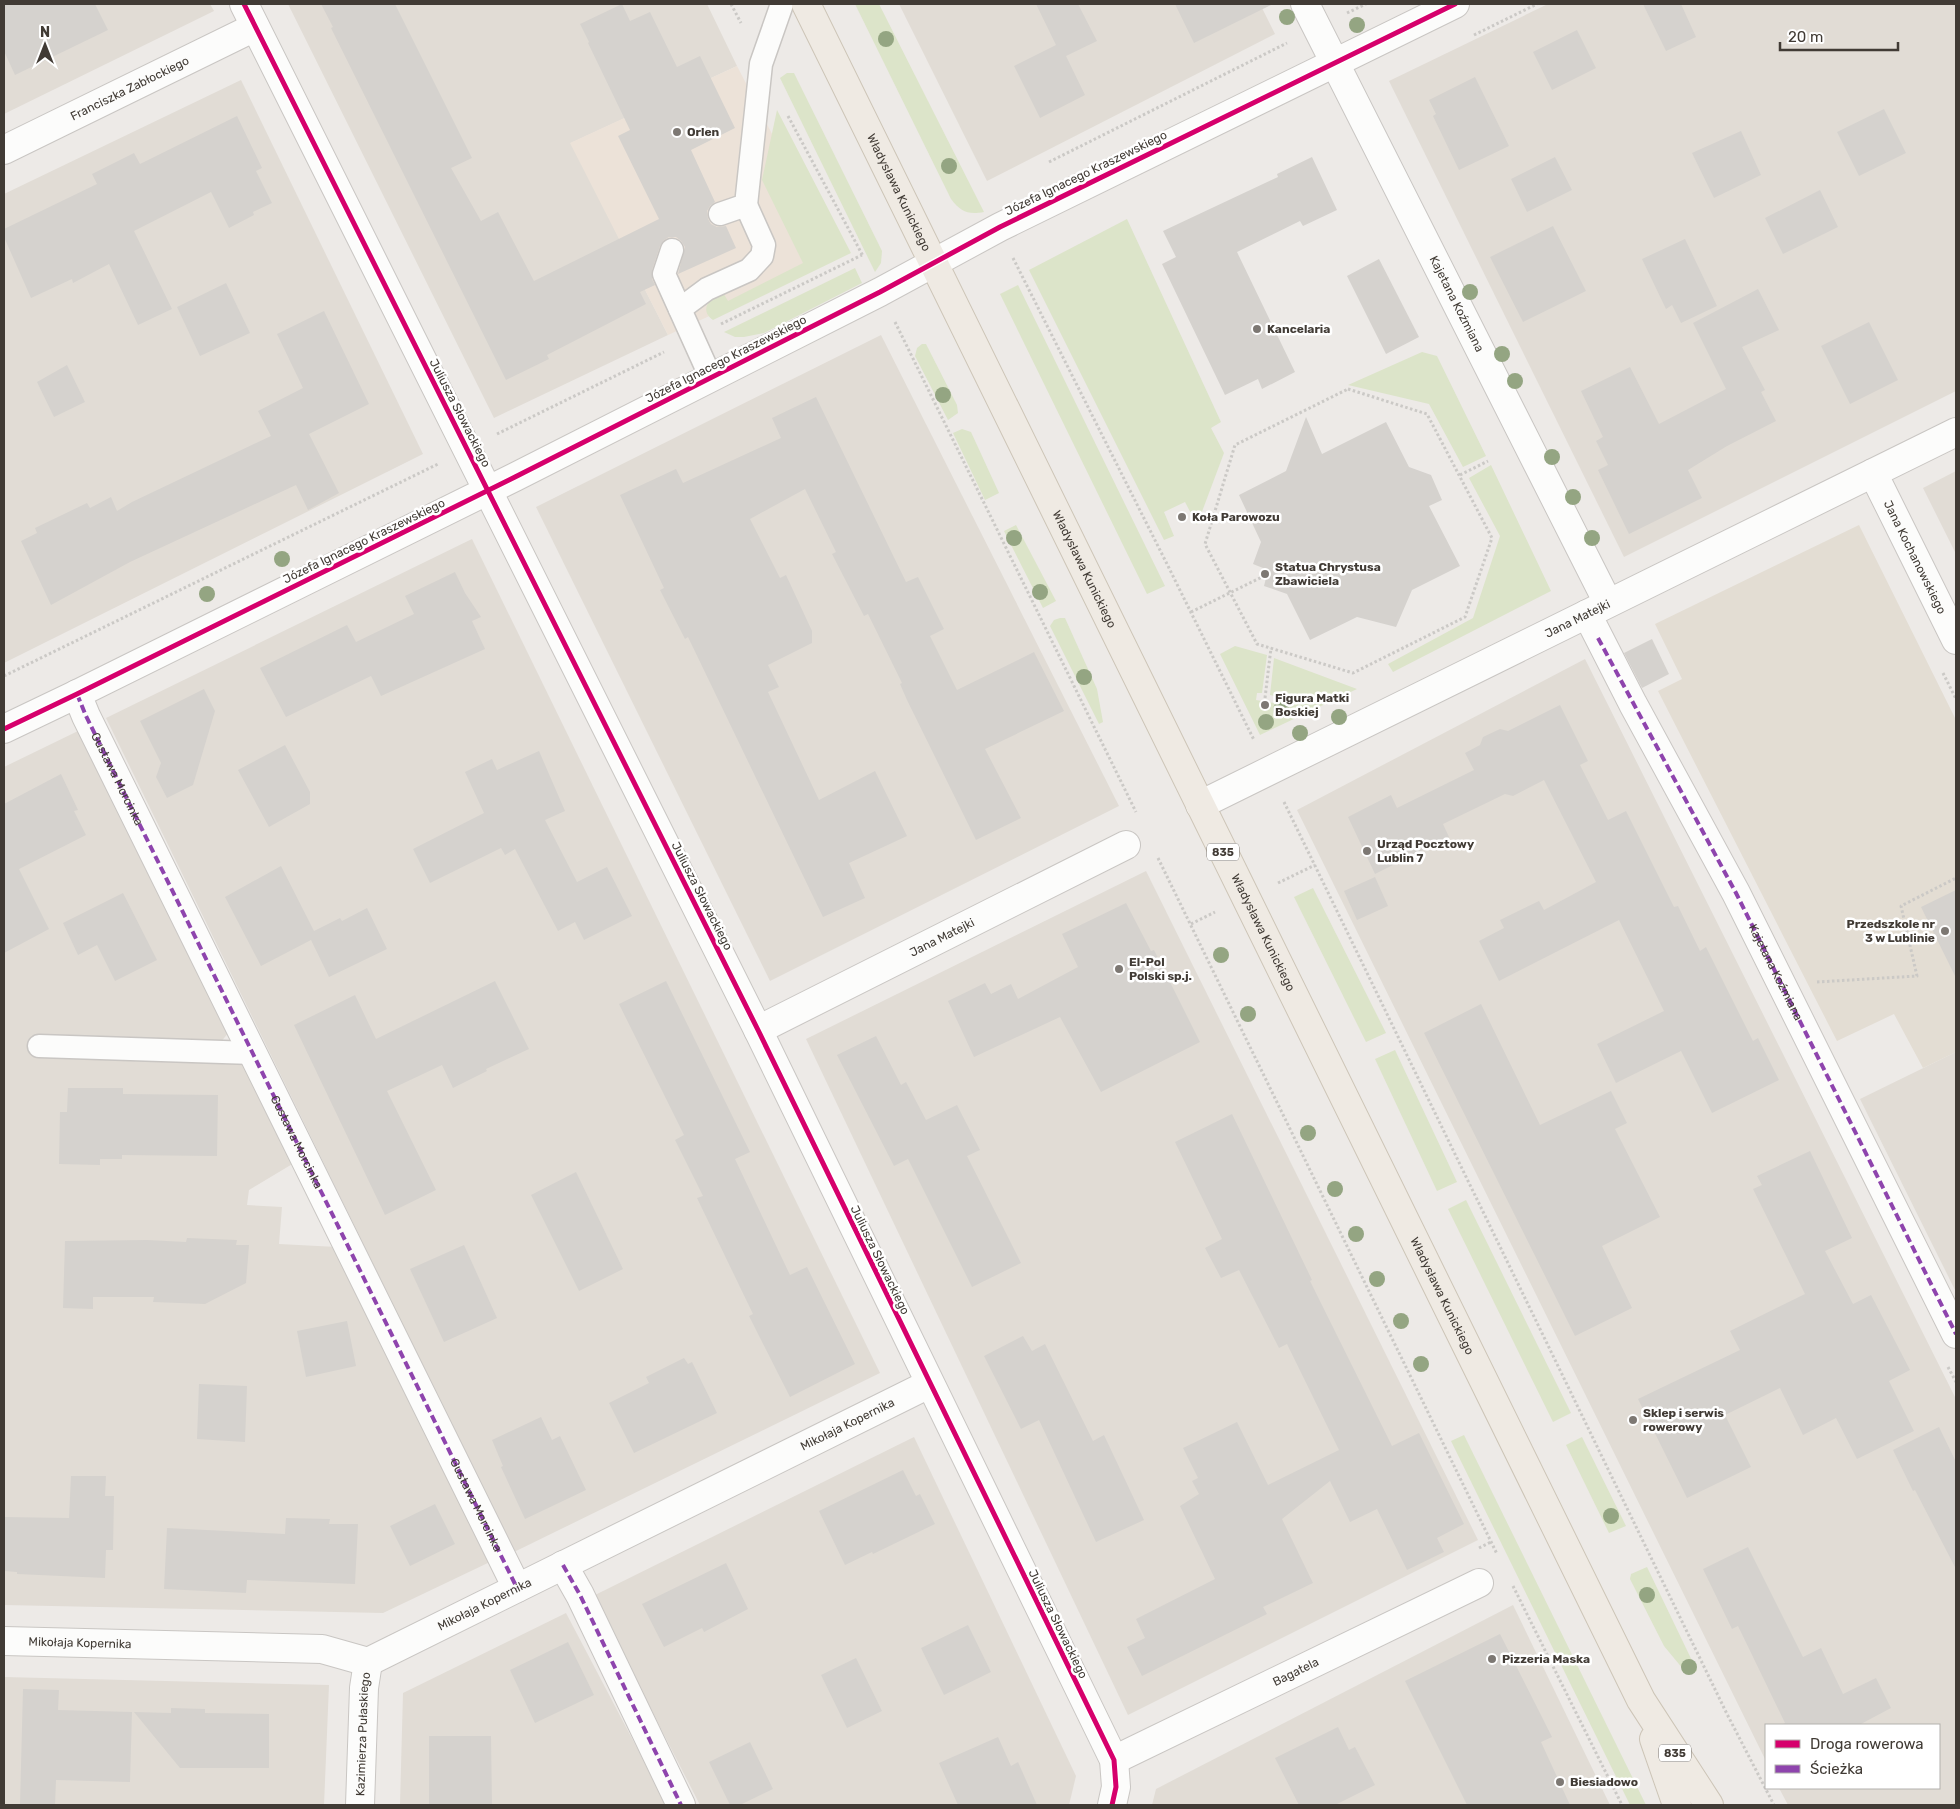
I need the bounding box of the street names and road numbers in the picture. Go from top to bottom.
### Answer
street label: Franciszka Zabłockiego [68,53,191,123]
street label: Józefa Ignacego Kraszewskiego [1003,128,1169,218]
street label: Władysława Kunickiego [864,131,934,254]
street label: Kajetana Koźmiana [1427,253,1487,354]
street label: Józefa Ignacego Kraszewskiego [643,312,809,406]
street label: Juliusza Słowackiego [427,357,493,470]
street label: Józefa Ignacego Kraszewskiego [281,496,447,586]
street label: Jana Kochanowskiego [1881,498,1949,616]
street label: Władysława Kunickiego [1049,508,1119,630]
street label: Jana Matejki [1543,597,1612,641]
street label: Gustawa Morcinka [88,730,146,828]
street label: Juliusza Słowackiego [669,840,735,953]
road number: 835 [1207,844,1239,860]
street label: Władysława Kunickiego [1228,872,1298,994]
street label: Jana Matejki [907,915,977,960]
street label: Kajetana Koźmiana [1746,922,1805,1023]
street label: Gustawa Morcinka [268,1093,326,1191]
street label: Juliusza Słowackiego [847,1203,913,1317]
street label: Władysława Kunickiego [1407,1235,1477,1357]
street label: Mikołaja Kopernika [798,1395,897,1454]
street label: Gustawa Morcinka [447,1456,505,1554]
street label: Juliusza Słowackiego [1025,1567,1091,1681]
street label: Mikołaja Kopernika [435,1575,534,1633]
street label: Mikołaja Kopernika [28,1635,132,1651]
street label: Bagatela [1270,1655,1321,1689]
street label: Kazimierza Pułaskiego [353,1671,373,1796]
road number: 835 [1659,1745,1691,1762]

